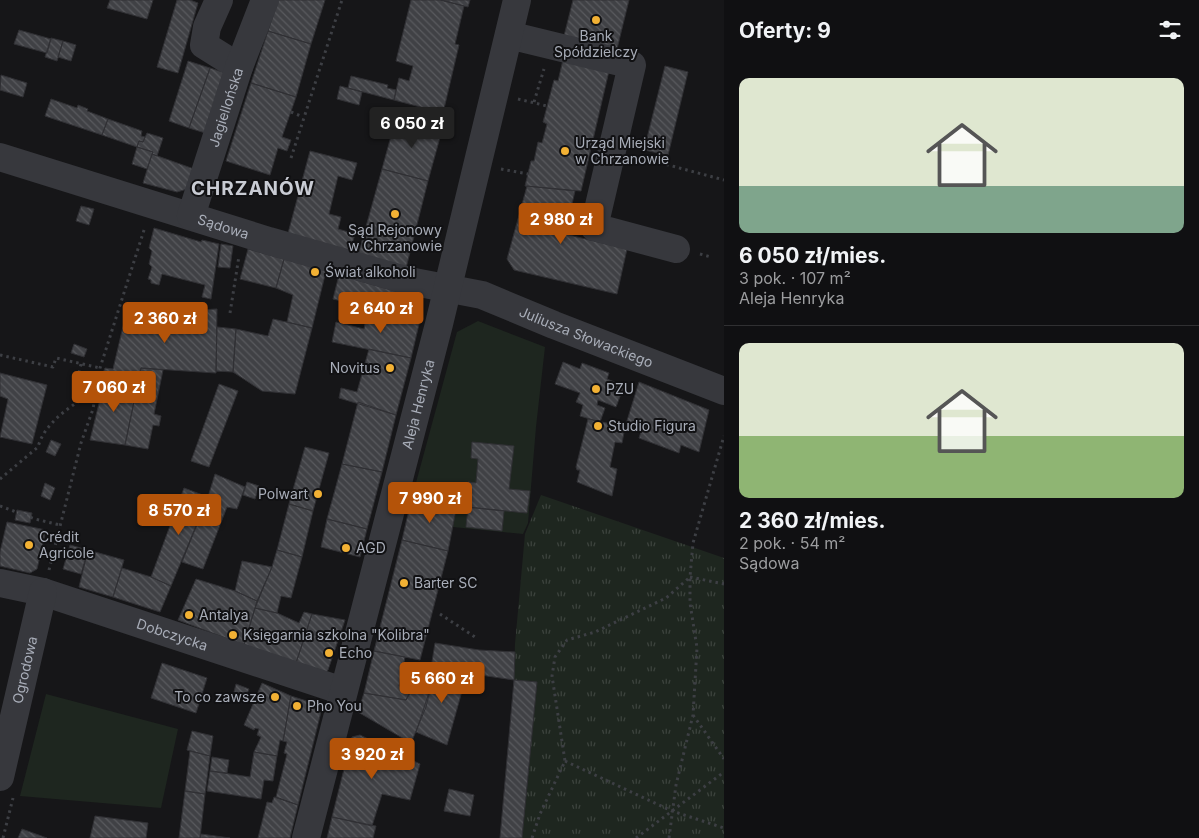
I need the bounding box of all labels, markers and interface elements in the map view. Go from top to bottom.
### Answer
marker: Bank Spółdzielczy [590,14,602,26]
icon: filters [1156,16,1184,44]
text: Oferty: 9 [739,18,831,43]
place label: Bank Spółdzielczy [554,27,638,60]
street label: Jagiellońska [205,65,246,149]
pin: 6 050 zł [360,106,464,149]
icon: home [917,110,1007,200]
text: 6 050 zł [380,113,444,133]
place label: Urząd Miejski w Chrzanowie [575,134,669,167]
marker: Urząd Miejski w Chrzanowie [559,145,571,157]
district label: CHRZANÓW [191,177,315,200]
pin: 2 980 zł [509,202,613,245]
marker: Sąd Rejonowy w Chrzanowie [389,208,401,220]
text: 2 980 zł [530,209,592,229]
street label: Sądowa [196,210,251,242]
place label: Sąd Rejonowy w Chrzanowie [348,221,442,254]
text: 6 050 zł/mies. [739,243,886,268]
place label: Świat alkoholi [325,263,416,280]
marker: Świat alkoholi [309,266,321,278]
text: 3 pok. · 107 m² [739,268,851,288]
text: Aleja Henryka [739,288,844,308]
pin: 2 640 zł [329,292,433,334]
text: 2 640 zł [349,298,413,318]
pin: 2 360 zł [113,302,217,344]
street label: Juliusza Słowackiego [517,302,656,371]
text: 2 360 zł [134,308,196,328]
street label: Aleja Henryka [398,357,438,451]
place label: Novitus [330,359,380,376]
marker: Novitus [384,362,396,374]
pin: 7 060 zł [62,370,166,413]
icon: home [917,376,1007,466]
text: 7 060 zł [83,377,145,397]
place label: PZU [606,380,634,397]
marker: PZU [590,383,602,395]
place label: Studio Figura [608,417,696,434]
marker: Studio Figura [592,420,604,432]
pin: 7 990 zł [378,482,482,524]
place label: Polwart [258,485,308,502]
marker: Polwart [312,488,324,500]
text: 7 990 zł [399,488,461,508]
pin: 8 570 zł [127,494,231,536]
text: 8 570 zł [148,500,210,520]
text: 2 360 zł/mies. [739,508,886,533]
place label: Crédit Agricole [39,528,94,561]
text: 2 pok. · 54 m² [739,533,845,553]
marker: Crédit Agricole [23,539,35,551]
place label: AGD [356,539,386,556]
marker: AGD [340,542,352,554]
text: Sądowa [739,553,799,573]
place label: Barter SC [414,574,478,591]
marker: Barter SC [398,577,410,589]
place label: Antalya [199,606,249,623]
marker: Antalya [183,609,195,621]
street label: Dobczycka [135,615,210,654]
place label: Księgarnia szkolna "Kolibra" [243,626,430,643]
marker: Księgarnia szkolna "Kolibra" [227,629,239,641]
street label: Ogrodowa [8,634,40,705]
place label: Echo [339,644,372,661]
marker: Echo [323,647,335,659]
pin: 5 660 zł [390,662,494,704]
text: 5 660 zł [411,668,473,688]
place label: To co zawsze [174,688,265,705]
marker: To co zawsze [269,691,281,703]
place label: Pho You [307,697,362,714]
marker: Pho You [291,700,303,712]
pin: 3 920 zł [320,738,424,780]
text: 3 920 zł [341,744,403,764]

